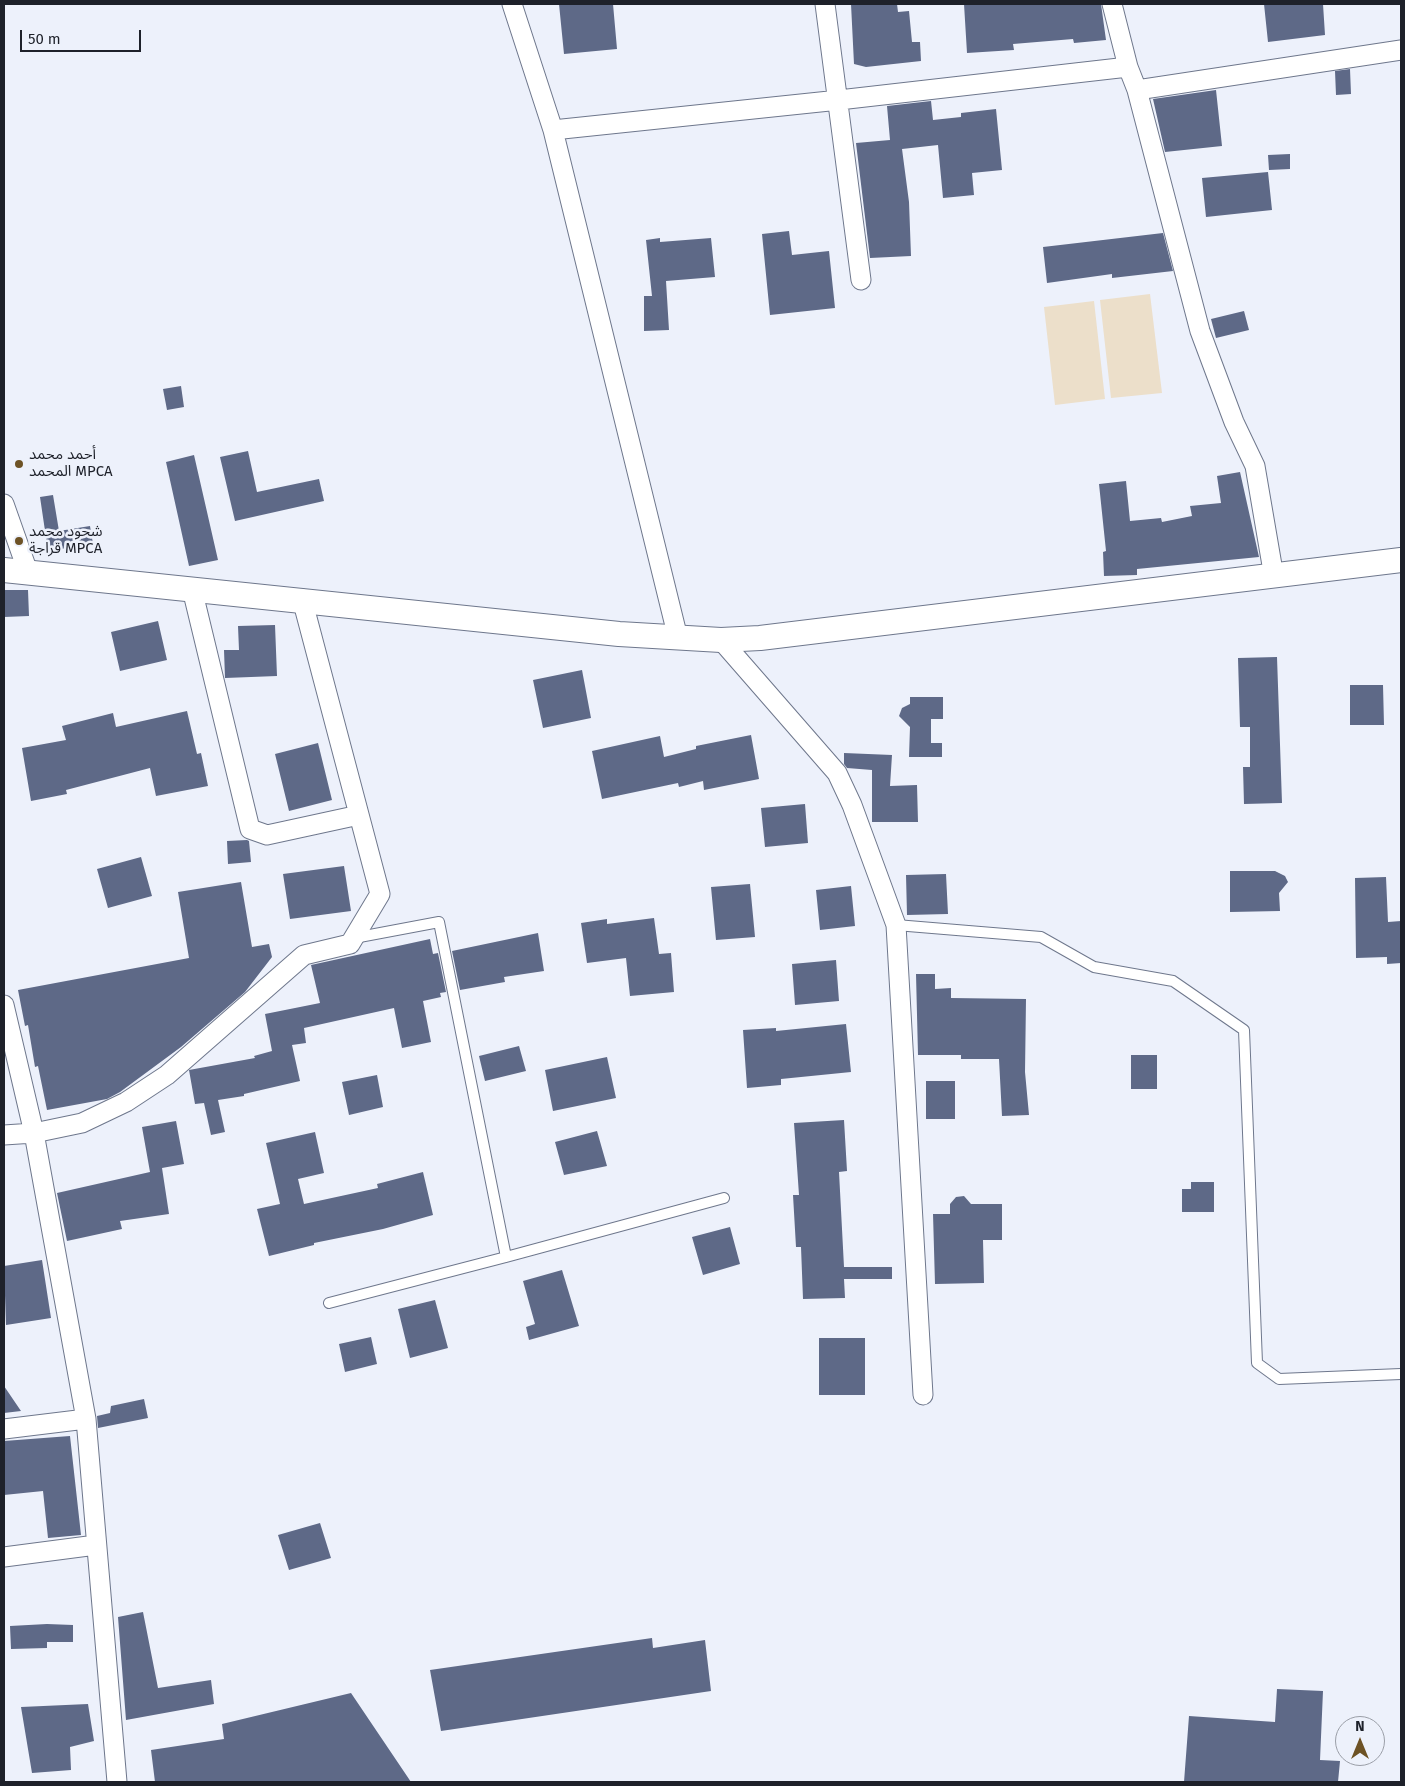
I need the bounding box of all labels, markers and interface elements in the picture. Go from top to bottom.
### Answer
scale bar [22,20,144,52]
text: 50 m [28,30,61,48]
place label: أحمد محمد المحمد MPCA [29,446,113,481]
marker: أحمد محمد المحمد MPCA [13,458,25,470]
place label: شحود محمد قراجة MPCA [29,523,103,558]
marker: شحود محمد قراجة MPCA [13,535,25,547]
north arrow [1335,1716,1385,1766]
text: N [1355,1718,1365,1735]

